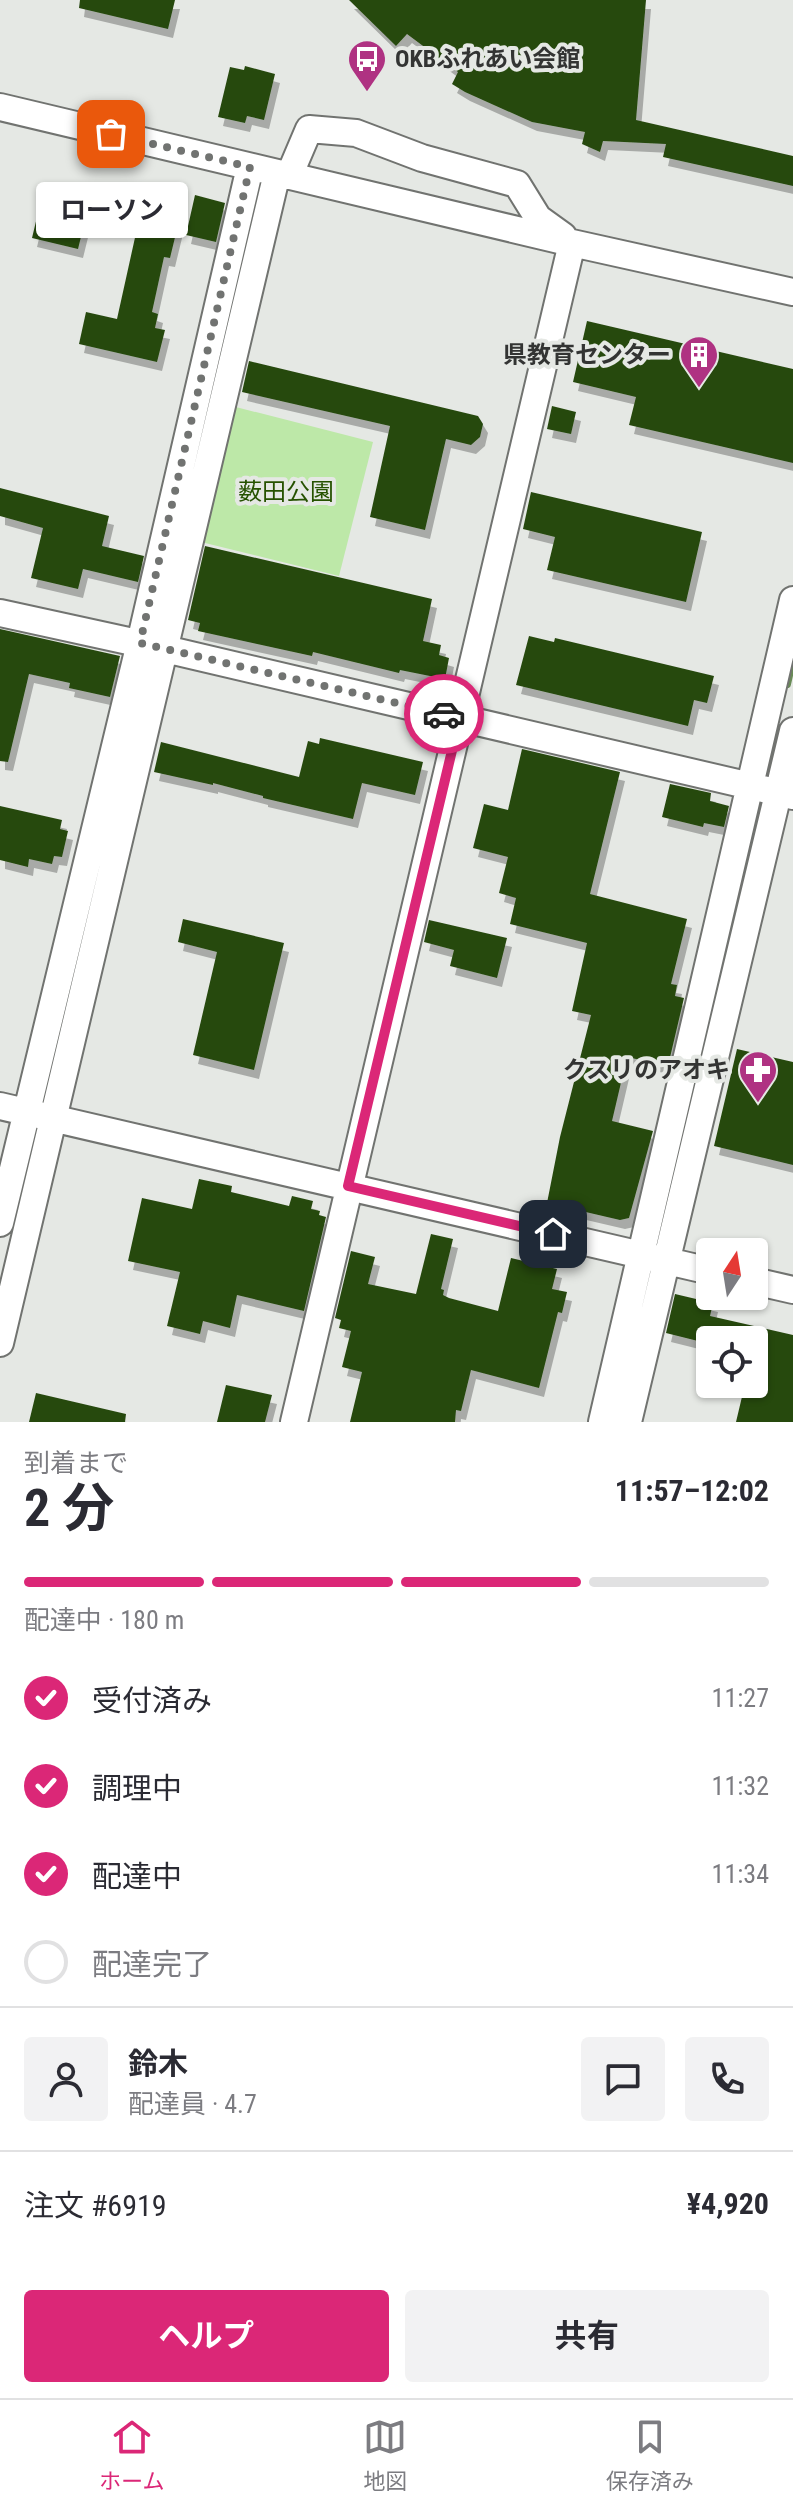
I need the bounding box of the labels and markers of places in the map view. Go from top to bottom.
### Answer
bus stop icon: OKBふれあい会館 [346,38,388,93]
place label: OKBふれあい会館 [395,45,580,73]
pin [77,100,145,168]
callout: ローソン [35,182,187,238]
building icon: 県教育センター [678,334,720,389]
place label: 県教育センター [503,341,671,369]
pharmacy icon: クスリのアオキ [737,1049,779,1104]
place label: クスリのアオキ [563,1056,730,1084]
pin [519,1200,587,1268]

